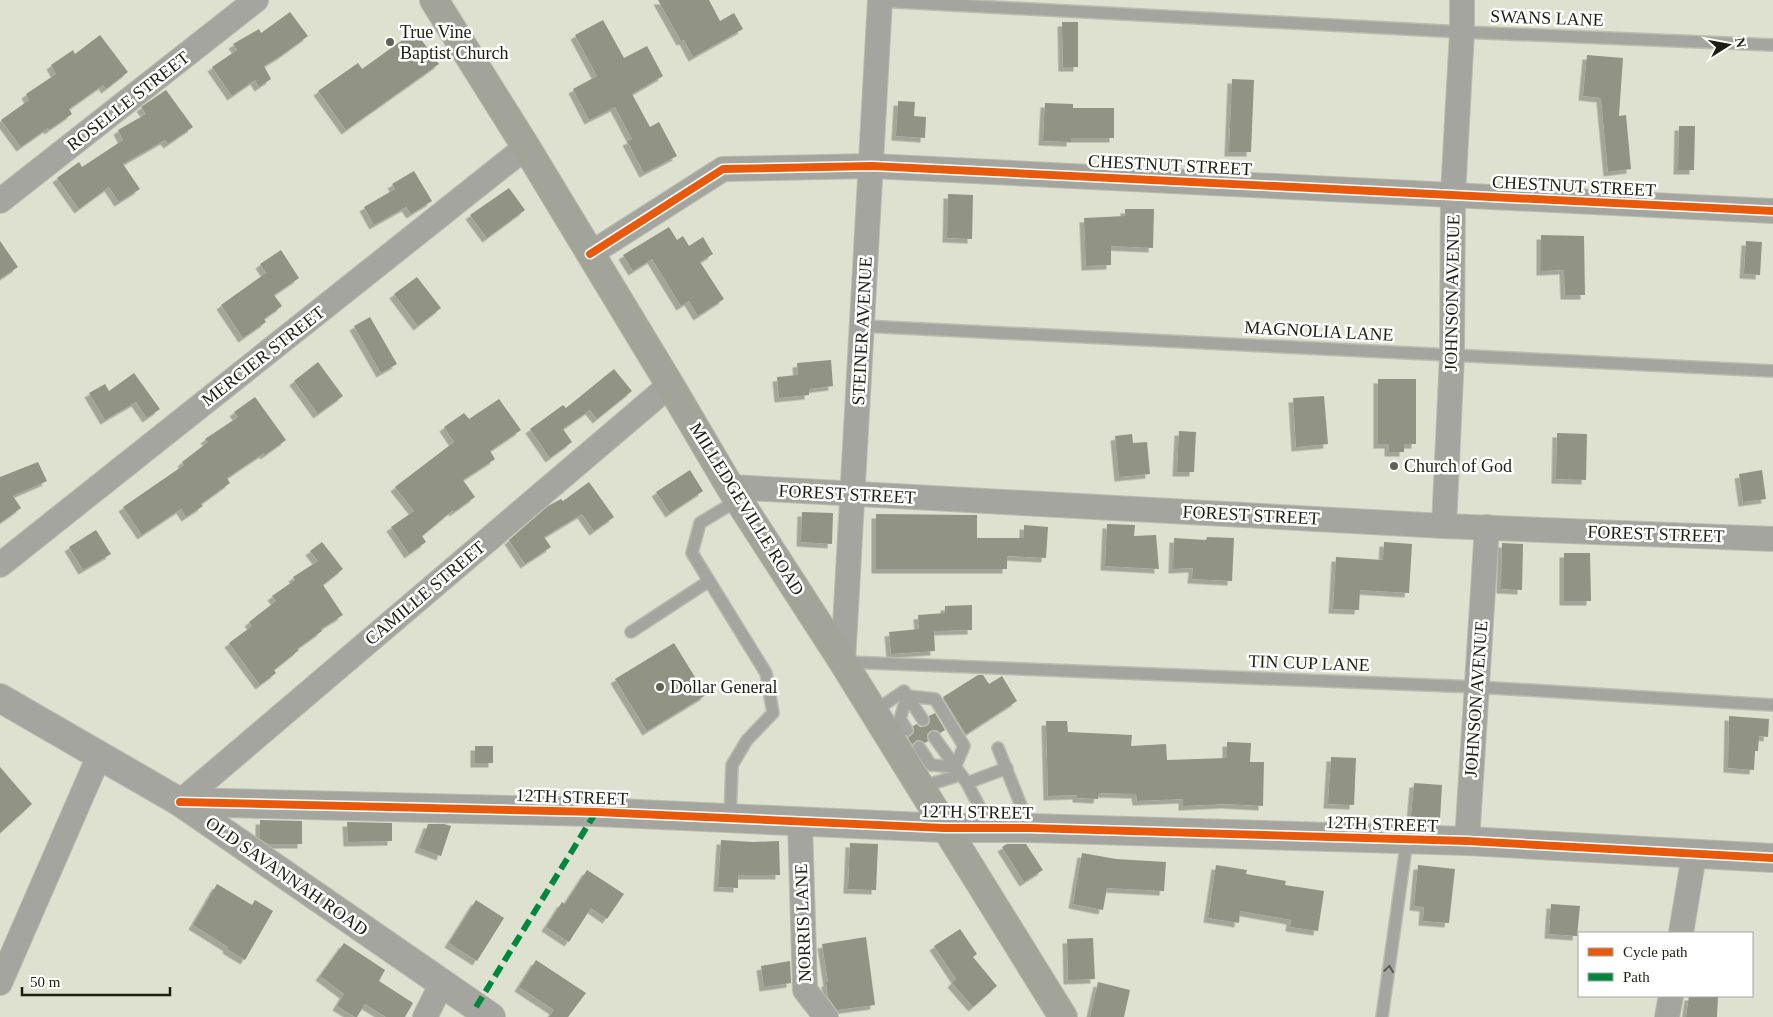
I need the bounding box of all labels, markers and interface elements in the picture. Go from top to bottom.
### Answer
street label: SWANS LANE [1490,6,1604,30]
north arrow [1703,20,1753,70]
place label: True Vine Baptist Church [400,22,509,63]
marker: True Vine Baptist Church [384,36,396,48]
text: N [1732,36,1749,49]
street label: ROSELLE STREET [63,47,193,155]
street label: CHESTNUT STREET [1088,151,1253,179]
street label: CHESTNUT STREET [1492,172,1657,200]
street label: JOHNSON AVENUE [1441,214,1463,372]
street label: STEINER AVENUE [848,256,876,406]
street label: MERCIER STREET [198,302,328,410]
street label: MAGNOLIA LANE [1244,317,1394,345]
street label: MILLEDGEVILLE ROAD [686,419,808,599]
place label: Church of God [1404,456,1512,476]
marker: Church of God [1388,460,1400,472]
street label: FOREST STREET [778,480,916,508]
street label: FOREST STREET [1182,501,1320,529]
street label: FOREST STREET [1587,522,1725,546]
street label: CAMILLE STREET [361,537,489,649]
street label: JOHNSON AVENUE [1461,620,1491,778]
street label: TIN CUP LANE [1248,651,1370,675]
place label: Dollar General [670,677,777,697]
marker: Dollar General [654,681,666,693]
street label: 12TH STREET [515,785,629,809]
street label: 12TH STREET [921,801,1033,823]
street label: OLD SAVANNAH ROAD [202,812,372,940]
street label: 12TH STREET [1325,812,1439,836]
street label: NORRIS LANE [791,863,815,983]
legend [1578,932,1753,997]
text: Cycle path [1623,944,1688,960]
scale bar [22,964,170,996]
one-way arrow [1383,964,1394,972]
text: Path [1623,969,1650,985]
text: 50 m [30,974,61,990]

